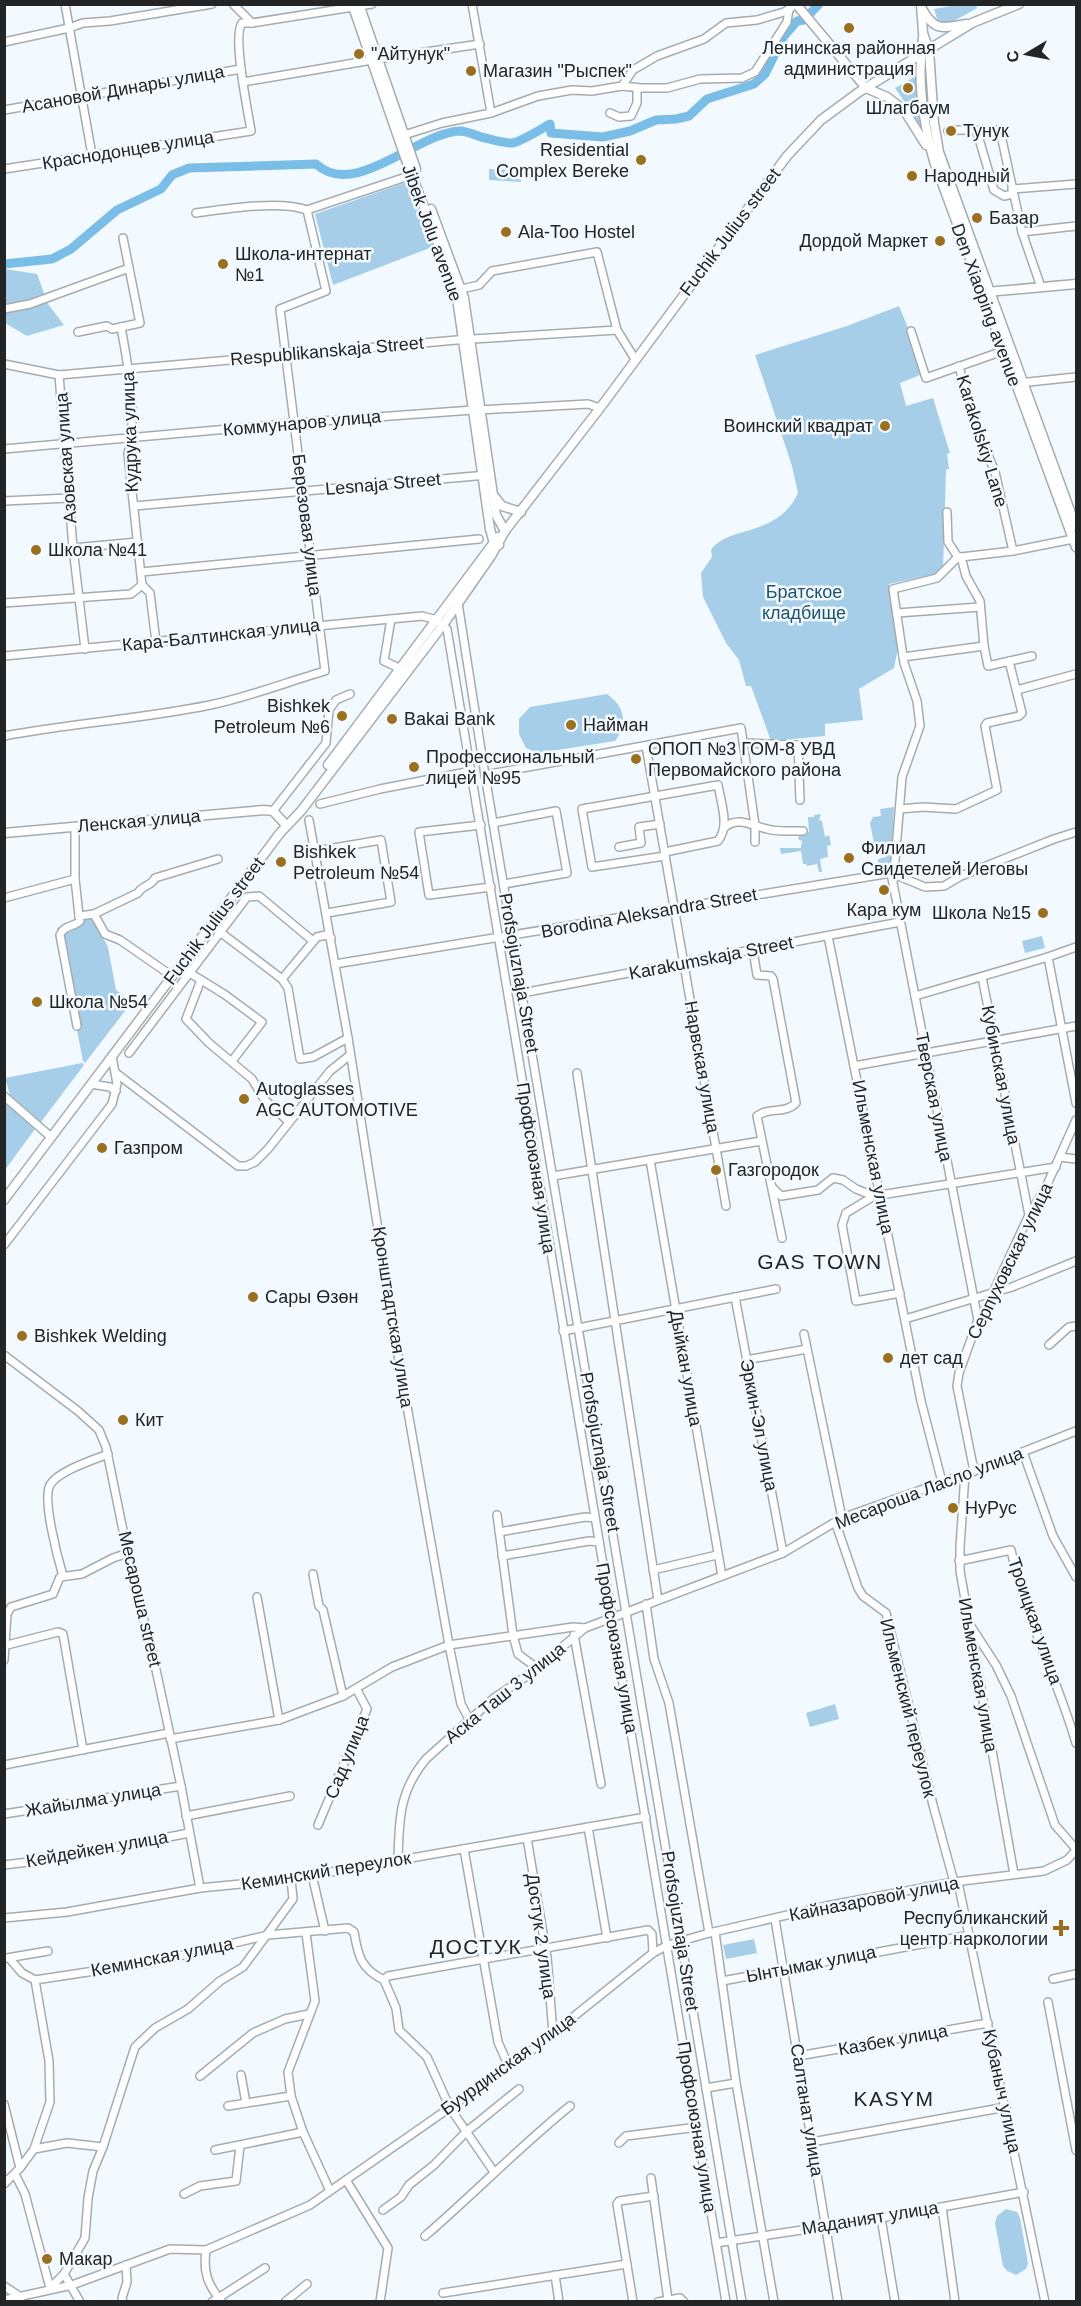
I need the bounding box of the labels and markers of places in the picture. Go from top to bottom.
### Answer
marker: Ленинская районная администрация [842,21,856,35]
place label: Ленинская районная администрация [762,38,936,79]
place label: "Айтунук" [371,44,450,64]
marker: "Айтунук" [352,47,366,61]
place label: Магазин "Рыспек" [483,61,632,81]
marker: Магазин "Рыспек" [464,64,478,78]
marker: Шлагбаум [901,81,915,95]
place label: Шлагбаум [866,98,950,118]
place label: Тунук [963,121,1009,141]
marker: Тунук [944,124,958,138]
place label: Residential Complex Bereke [496,140,629,181]
marker: Residential Complex Bereke [634,153,648,167]
place label: Народный [924,166,1010,186]
marker: Народный [905,169,919,183]
place label: Базар [989,208,1039,228]
marker: Базар [970,211,984,225]
place label: Ala-Too Hostel [518,222,635,242]
marker: Ala-Too Hostel [499,225,513,239]
place label: Дордой Маркет [799,231,928,251]
marker: Дордой Маркет [933,234,947,248]
place label: Школа-интернат №1 [235,244,372,285]
marker: Школа-интернат №1 [216,257,230,271]
place label: Воинский квадрат [723,416,873,436]
marker: Воинский квадрат [878,419,892,433]
place label: Школа №41 [48,540,147,560]
marker: Школа №41 [29,543,43,557]
place label: Bishkek Petroleum №6 [214,696,331,737]
marker: Bishkek Petroleum №6 [335,709,349,723]
place label: Bakai Bank [404,709,496,729]
marker: Bakai Bank [385,712,399,726]
place label: Найман [583,715,648,735]
marker: Найман [564,718,578,732]
place label: ОПОП №3 ГОМ-8 УВД Первомайского района [648,739,842,780]
place label: Профессиональный лицей №95 [426,747,595,788]
marker: ОПОП №3 ГОМ-8 УВД Первомайского района [629,752,643,766]
marker: Профессиональный лицей №95 [407,760,421,774]
place label: Филиал Свидетелей Иеговы [861,838,1028,879]
place label: Bishkek Petroleum №54 [293,842,419,883]
marker: Филиал Свидетелей Иеговы [842,851,856,865]
marker: Bishkek Petroleum №54 [274,855,288,869]
marker: Кара кум [877,883,891,897]
place label: Кара кум [847,900,921,920]
place label: Школа №15 [932,903,1031,923]
marker: Школа №15 [1036,906,1050,920]
place label: Школа №54 [49,992,148,1012]
marker: Школа №54 [30,995,44,1009]
place label: Autoglasses AGC AUTOMOTIVE [256,1079,418,1120]
marker: Autoglasses AGC AUTOMOTIVE [237,1092,251,1106]
place label: Газпром [114,1138,183,1158]
marker: Газпром [95,1141,109,1155]
place label: Газгородок [728,1160,819,1180]
marker: Газгородок [709,1163,723,1177]
place label: Сары Өзөн [265,1287,358,1307]
marker: Сары Өзөн [246,1290,260,1304]
place label: Bishkek Welding [34,1326,167,1346]
marker: Bishkek Welding [15,1329,29,1343]
place label: дет сад [900,1348,963,1368]
marker: дет сад [881,1351,895,1365]
place label: Кит [135,1410,164,1430]
marker: Кит [116,1413,130,1427]
place label: НуРус [965,1498,1017,1518]
marker: НуРус [946,1501,960,1515]
place label: Республиканский центр наркологии [900,1908,1048,1949]
marker: Республиканский центр наркологии [1052,1919,1070,1937]
place label: Макар [59,2249,113,2269]
marker: Макар [40,2252,54,2266]

